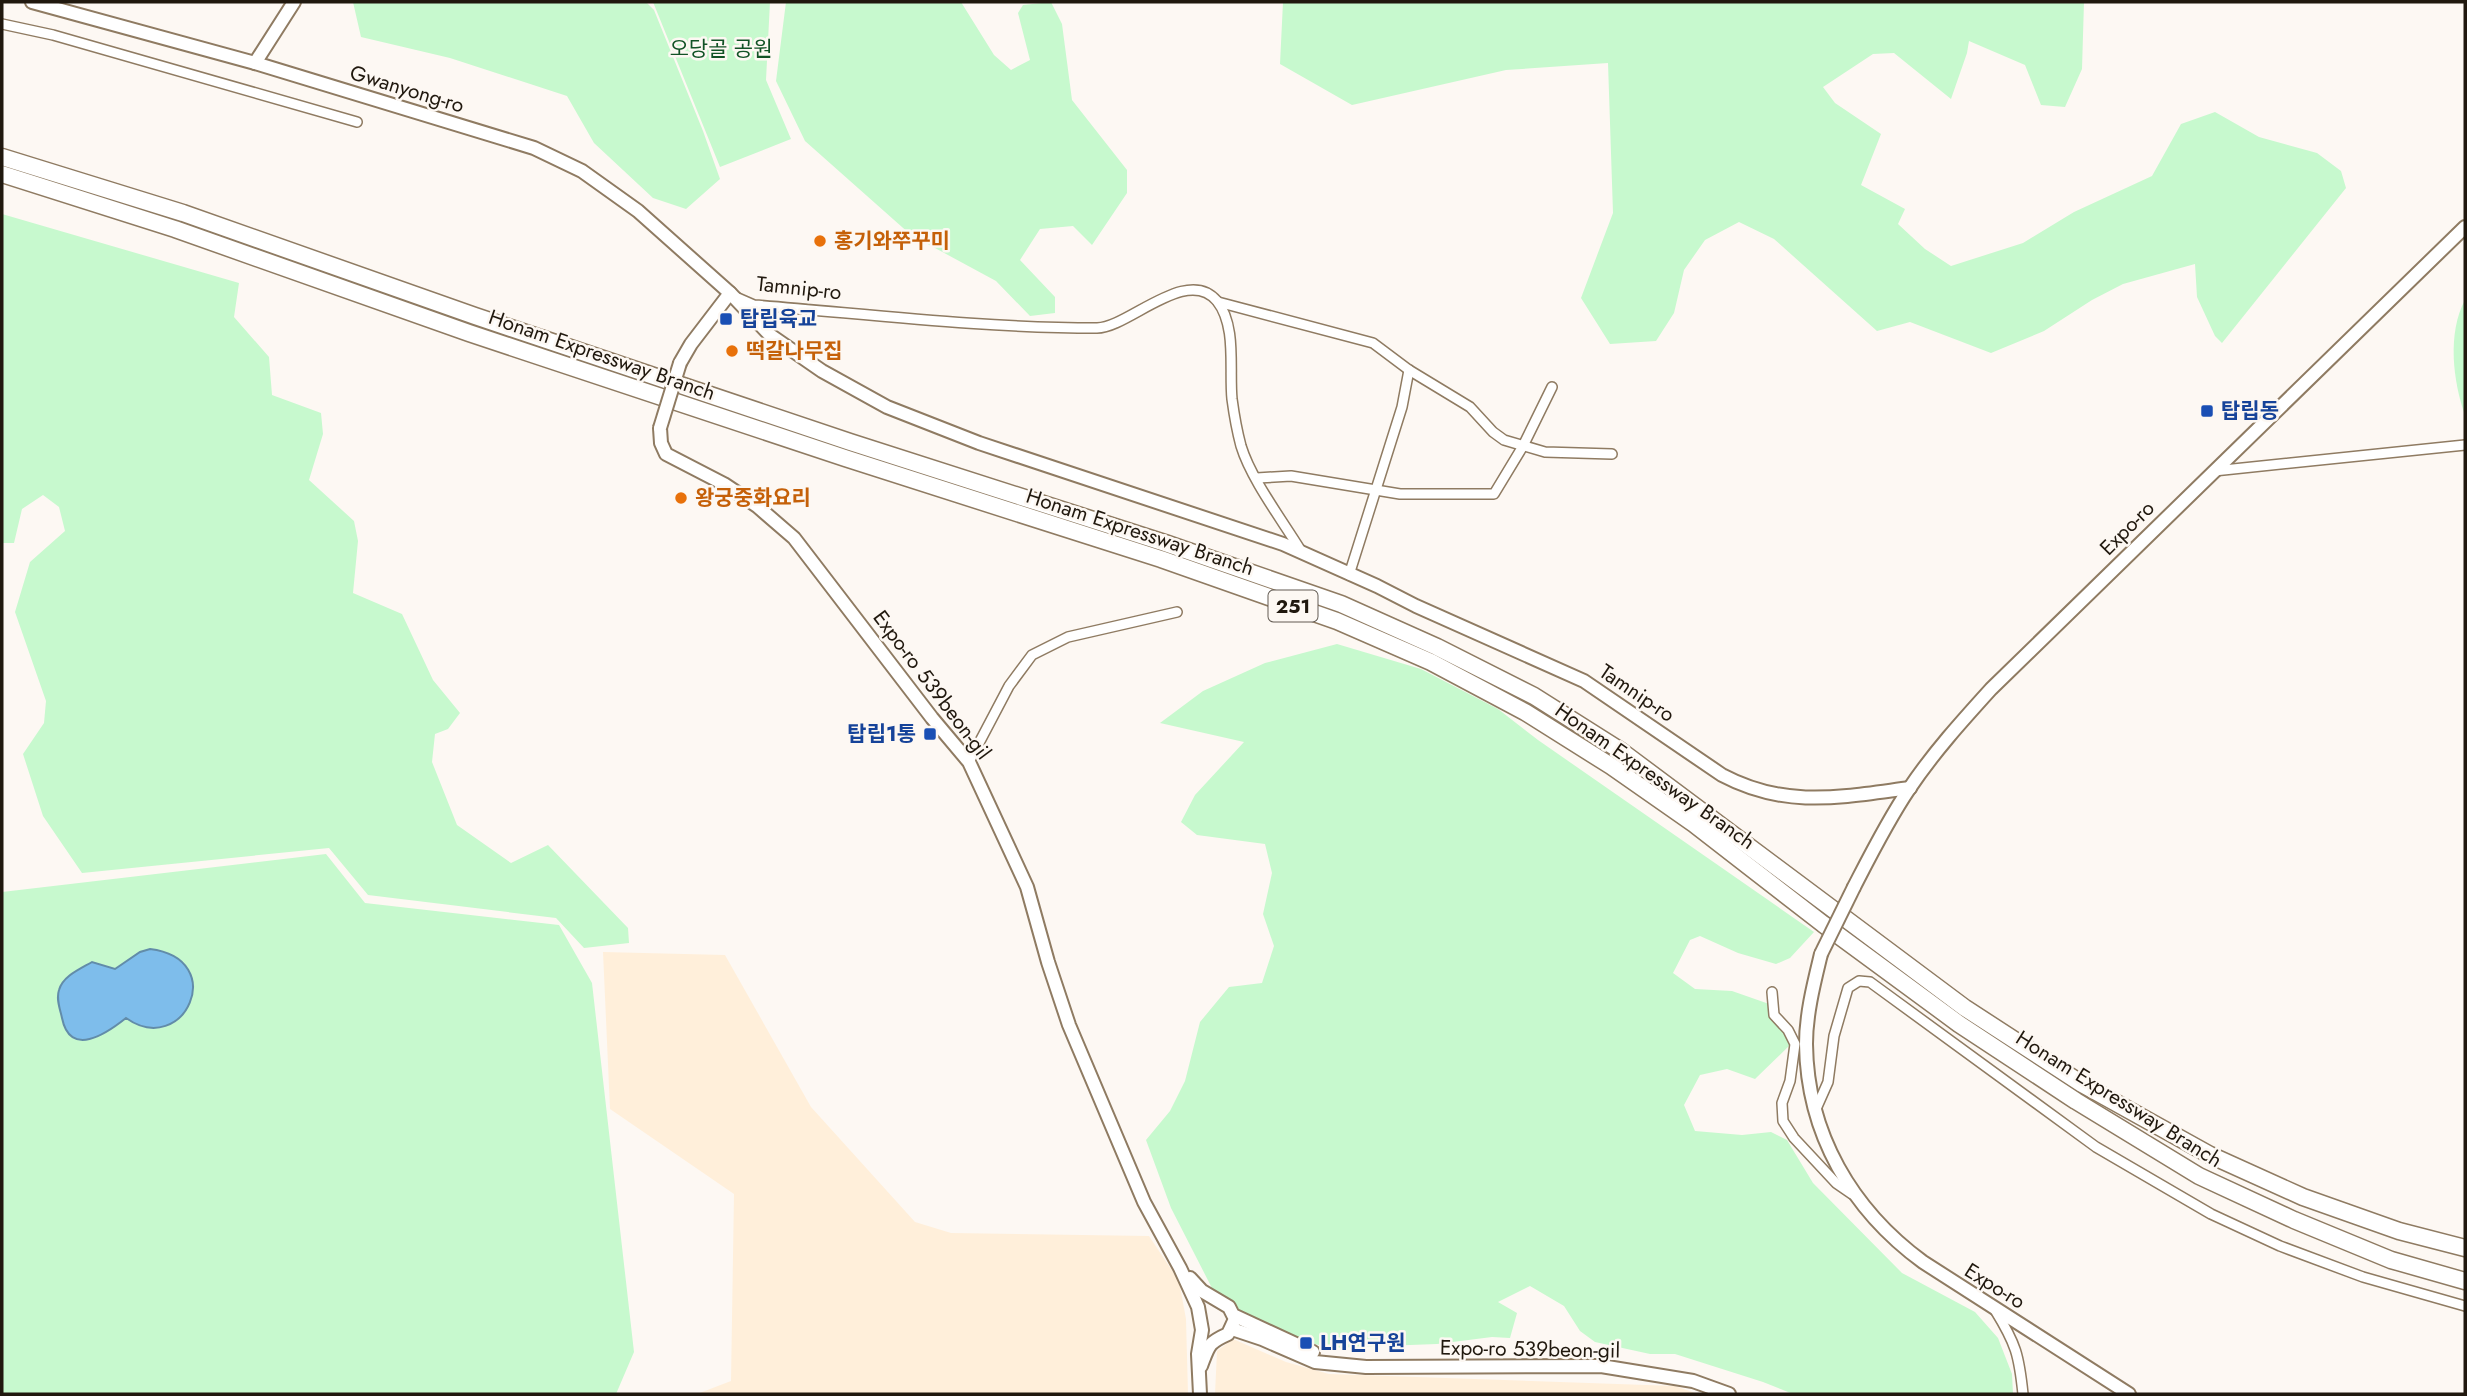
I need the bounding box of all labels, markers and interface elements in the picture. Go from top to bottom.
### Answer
park label: 오당골 공원 [670,34,772,64]
street label: Gwanyong-ro [346,57,468,121]
place label: 홍기와쭈꾸미 [834,226,950,256]
marker: 홍기와쭈꾸미 [812,233,828,249]
street label: Tamnip-ro [755,269,843,307]
street label: Honam Expressway Branch [485,302,719,408]
place label: 탑립육교 [740,304,817,334]
marker: 탑립육교 [718,311,734,327]
place label: 떡갈나무집 [746,336,843,366]
marker: 떡갈나무집 [724,343,740,359]
place label: 탑립동 [2221,396,2279,426]
marker: 탑립동 [2199,403,2215,419]
street label: Honam Expressway Branch [1022,481,1258,583]
place label: 왕궁중화요리 [695,483,811,513]
marker: 왕궁중화요리 [673,490,689,506]
street label: Expo-ro [2093,494,2161,562]
road number: 251 [1268,590,1318,622]
street label: Expo-ro 539beon-gil [866,604,998,766]
street label: Tamnip-ro [1593,657,1681,729]
street label: Honam Expressway Branch [1549,695,1761,857]
place label: 탑립1통 [847,719,916,749]
marker: 탑립1통 [922,726,938,742]
street label: Honam Expressway Branch [2010,1023,2228,1175]
street label: Expo-ro [1959,1256,2031,1316]
place label: LH연구원 [1320,1328,1406,1358]
street label: Expo-ro 539beon-gil [1440,1332,1620,1366]
marker: LH연구원 [1298,1335,1314,1351]

